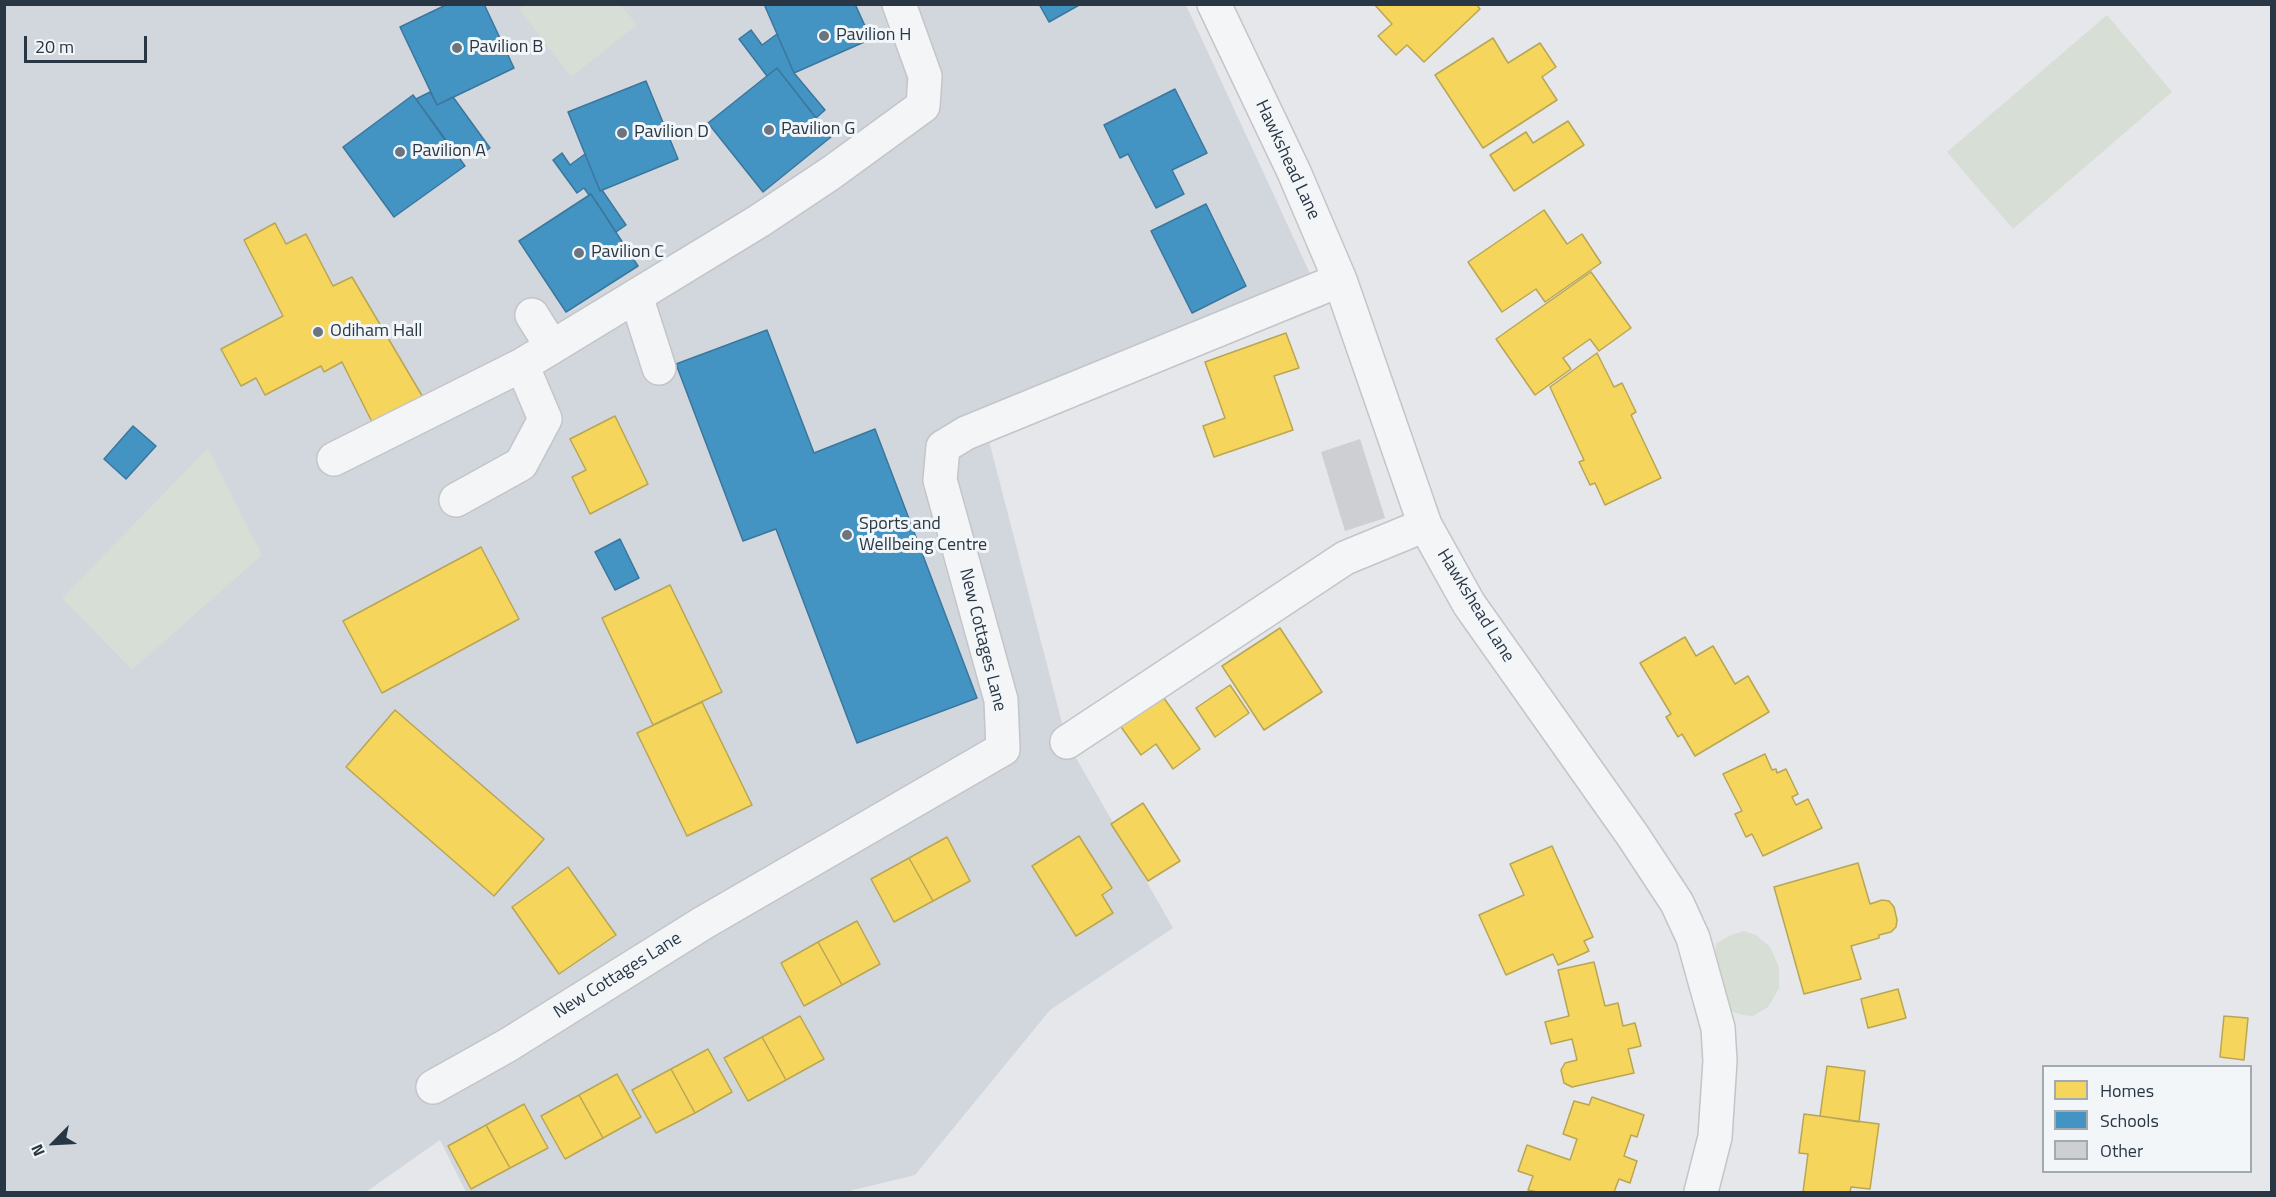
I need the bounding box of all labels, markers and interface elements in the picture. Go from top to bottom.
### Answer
scale bar [27,24,150,62]
place label: Pavilion H [836,25,911,47]
marker: Pavilion H [817,29,831,43]
text: 20 m [35,33,74,60]
place label: Pavilion B [469,37,543,59]
marker: Pavilion B [450,41,464,55]
street label: Hawkshead Lane [1250,97,1324,223]
place label: Pavilion G [781,119,855,141]
place label: Pavilion D [634,122,709,144]
marker: Pavilion G [762,123,776,137]
marker: Pavilion D [615,126,629,140]
place label: Pavilion A [412,141,486,163]
marker: Pavilion A [393,145,407,159]
place label: Pavilion C [591,242,664,264]
marker: Pavilion C [572,246,586,260]
place label: Odiham Hall [330,321,423,343]
marker: Odiham Hall [311,325,325,339]
place label: Sports and Wellbeing Centre [859,514,987,556]
marker: Sports and Wellbeing Centre [840,528,854,542]
street label: Hawkshead Lane [1432,545,1518,667]
street label: New Cottages Lane [954,566,1010,714]
street label: New Cottages Lane [550,928,686,1024]
legend [2042,1065,2252,1173]
text: Homes [2100,1077,2154,1104]
text: Schools [2100,1107,2159,1134]
north arrow [24,1113,84,1173]
text: Other [2100,1137,2143,1164]
text: N [24,1140,51,1160]

